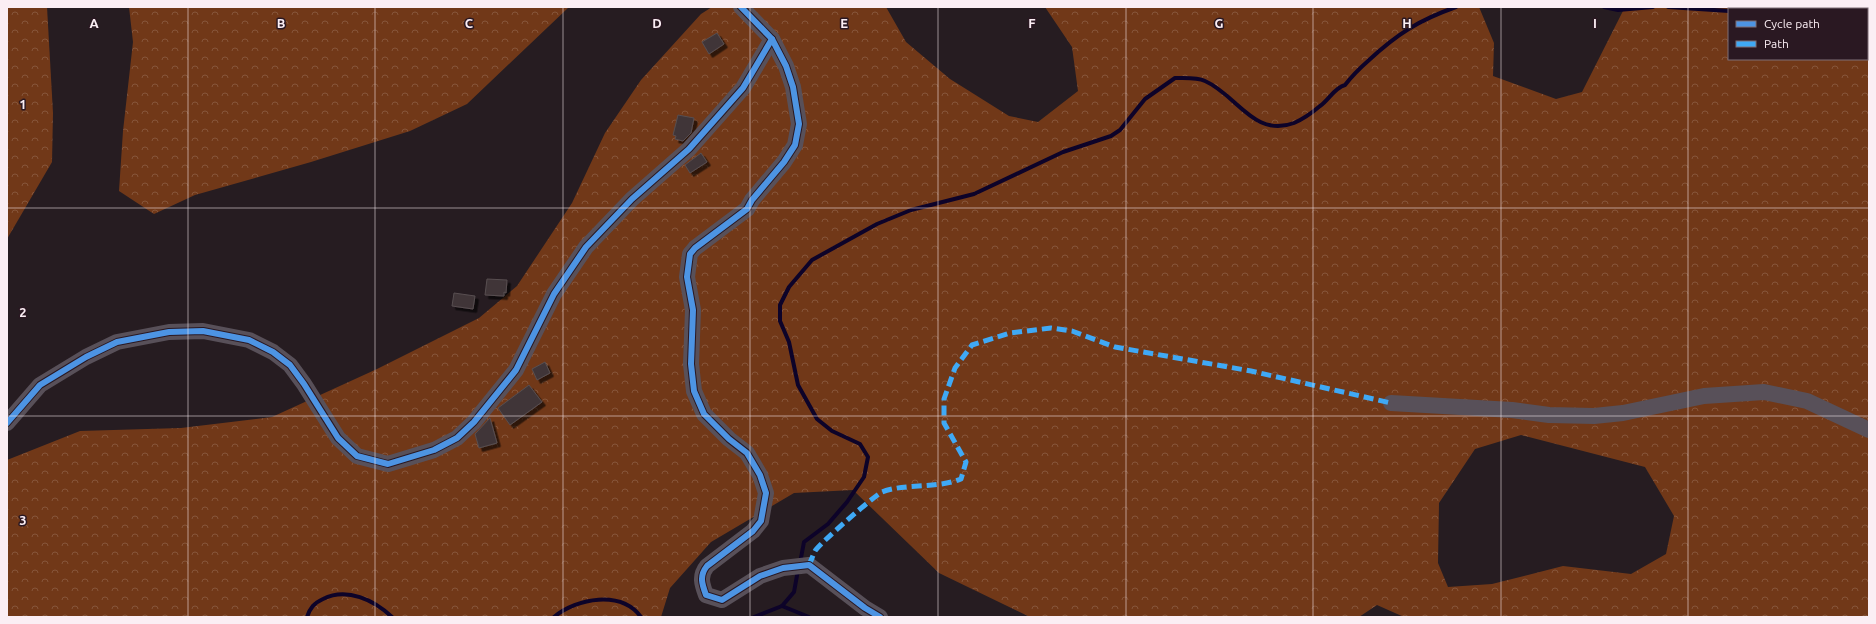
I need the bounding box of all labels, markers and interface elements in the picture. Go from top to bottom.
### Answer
legend [1728,8,1868,60]
text: A [89,16,99,30]
text: B [277,16,286,30]
text: C [465,16,474,30]
text: D [652,16,662,30]
text: E [840,16,848,30]
text: F [1028,16,1036,30]
text: G [1215,16,1224,30]
text: H [1402,16,1412,30]
text: I [1593,16,1597,30]
text: Cycle path [1764,17,1820,30]
text: Path [1764,37,1789,50]
text: 1 [19,97,27,111]
text: 2 [19,305,27,319]
text: 3 [19,513,27,527]

